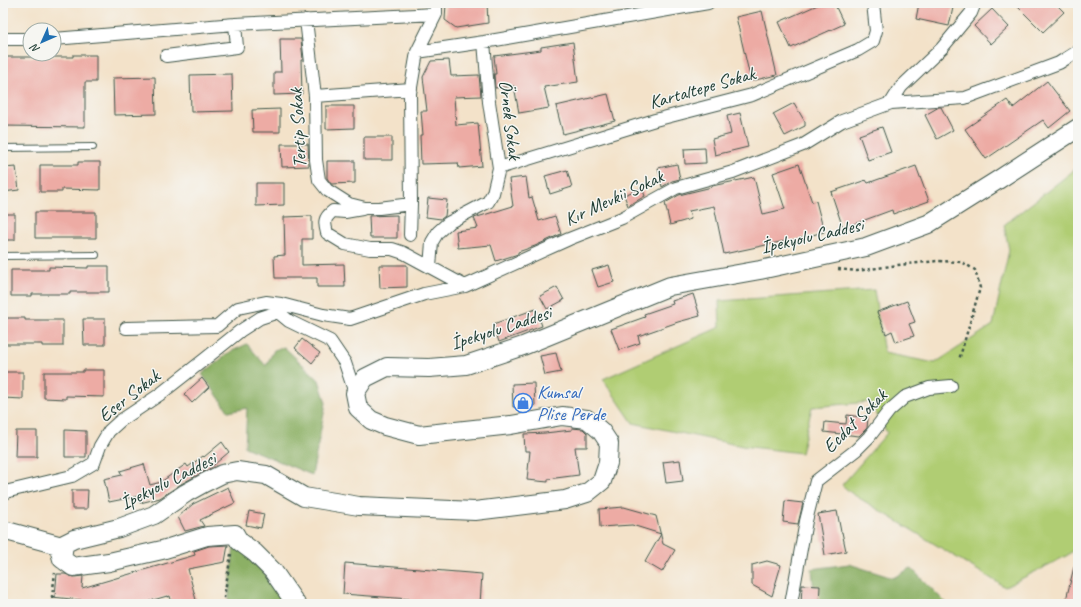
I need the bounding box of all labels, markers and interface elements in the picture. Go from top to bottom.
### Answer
north arrow [22,22,62,62]
text: N [26,40,42,56]
street label: Kartaltepe Sokak [646,61,760,115]
street label: Örnek Sokak [493,79,527,162]
street label: Tertip Sokak [284,86,312,168]
street label: Kır Mevkii Sokak [561,164,668,231]
street label: İpekyolu Caddesi [758,212,868,259]
street label: İpekyolu Caddesi [448,300,557,356]
street label: Eser Sokak [93,363,166,428]
place label: Kumsal Plise Perde [537,380,607,426]
street label: Ecdat Sokak [818,383,893,458]
shop icon: Kumsal Plise Perde [512,392,534,414]
street label: İpekyolu Caddesi [116,446,222,515]

